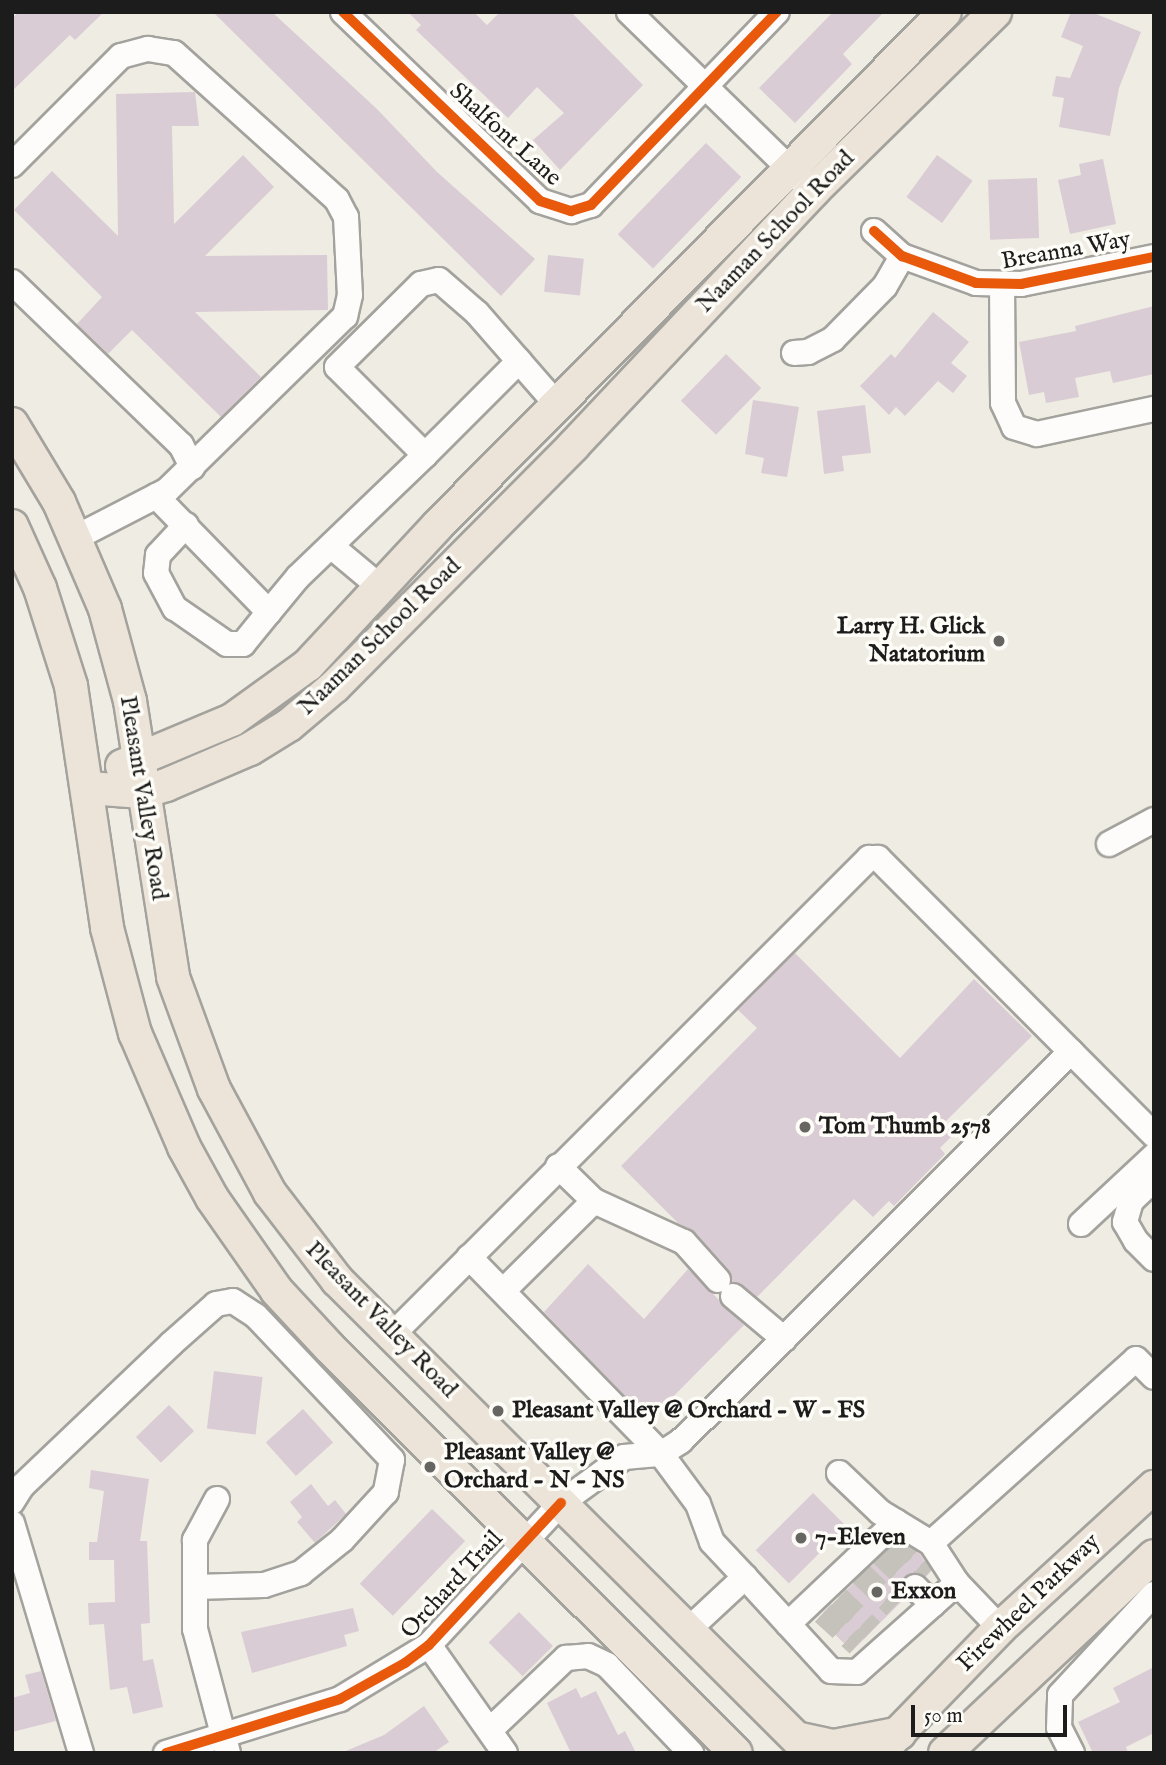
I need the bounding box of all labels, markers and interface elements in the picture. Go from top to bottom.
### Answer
street label: Shalfont Lane [443,77,567,193]
street label: Naaman School Road [691,145,861,319]
street label: Breanna Way [999,225,1133,277]
street label: Naaman School Road [293,552,467,722]
place label: Larry H. Glick Natatorium [837,613,985,669]
marker: Larry H. Glick Natatorium [991,633,1007,649]
street label: Pleasant Valley Road [113,694,173,902]
place label: Tom Thumb 2578 [819,1113,991,1141]
marker: Tom Thumb 2578 [797,1119,813,1135]
street label: Pleasant Valley Road [299,1236,463,1404]
place label: Pleasant Valley @ Orchard - W - FS [512,1397,865,1425]
marker: Pleasant Valley @ Orchard - W - FS [490,1403,506,1419]
place label: Pleasant Valley @ Orchard - N - NS [444,1439,625,1495]
marker: Pleasant Valley @ Orchard - N - NS [422,1459,438,1475]
place label: 7-Eleven [815,1524,906,1552]
street label: Orchard Trail [395,1525,509,1645]
street label: Firewheel Parkway [952,1528,1106,1678]
marker: 7-Eleven [793,1530,809,1546]
place label: Exxon [891,1578,956,1606]
marker: Exxon [869,1584,885,1600]
scale bar [914,1692,1070,1736]
text: 50 m [924,1703,963,1730]

